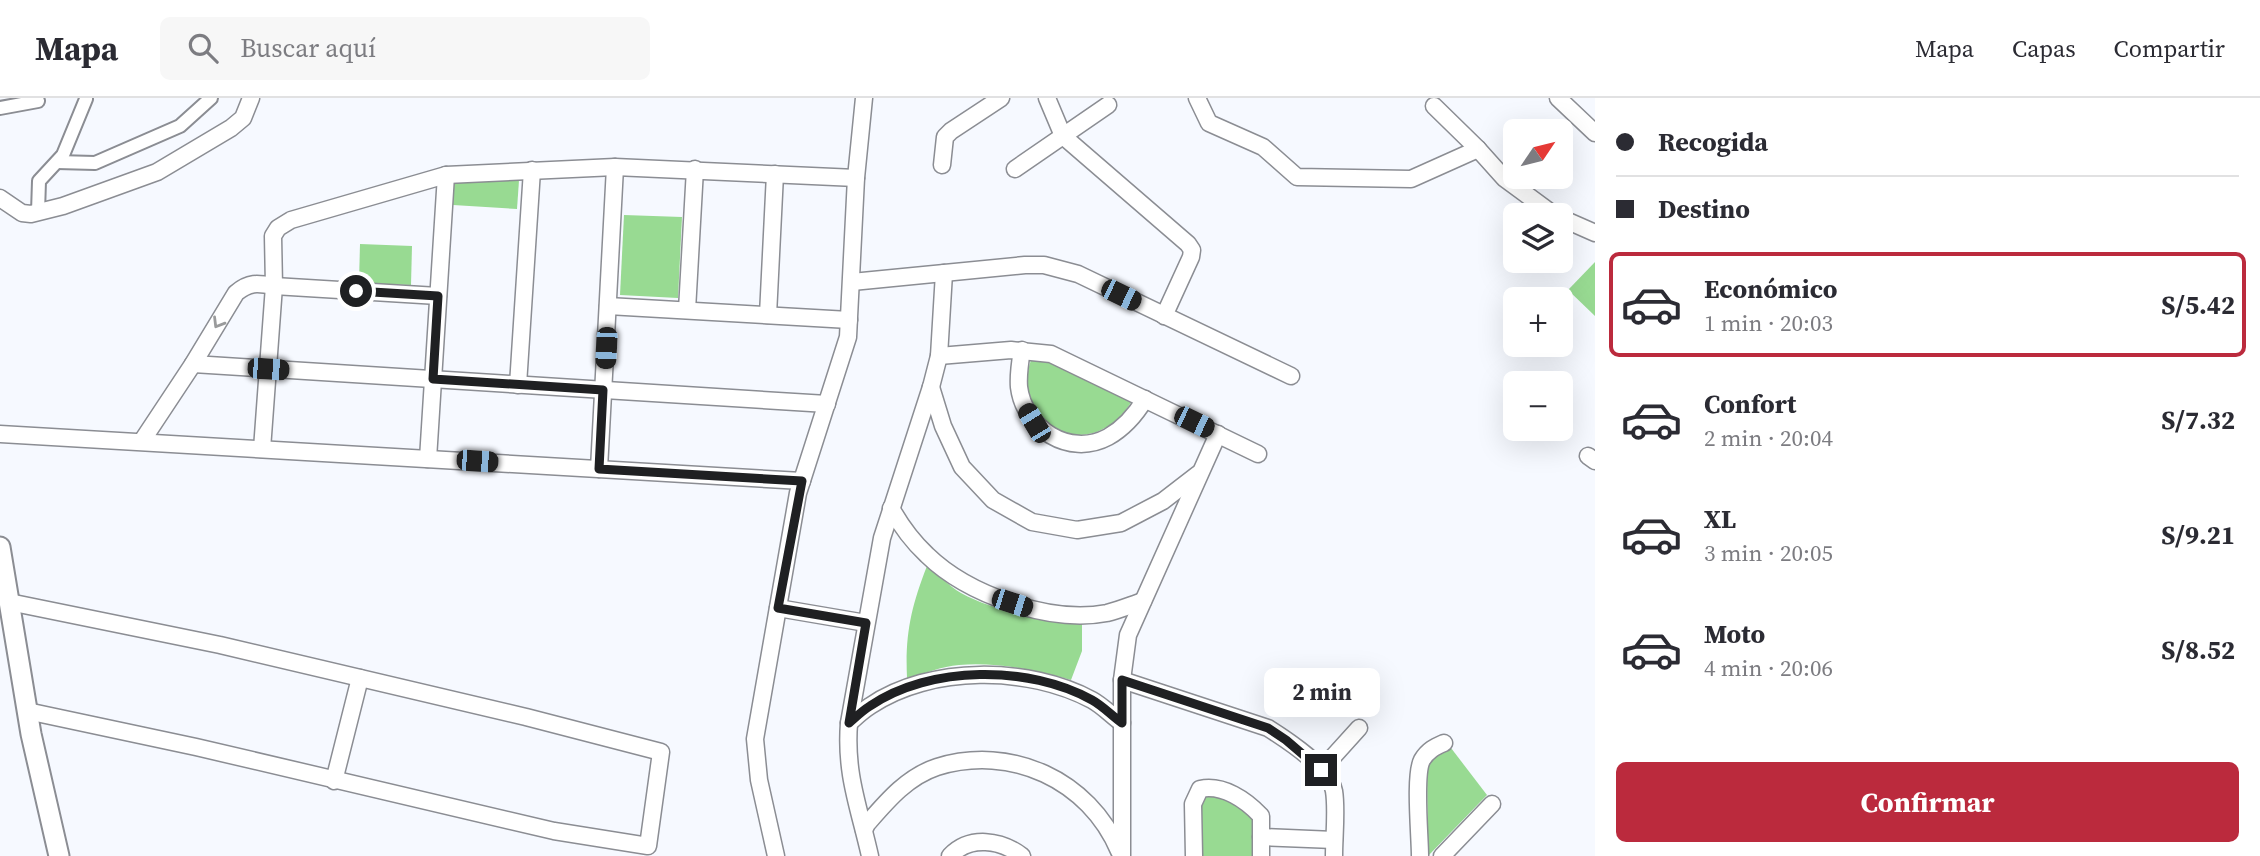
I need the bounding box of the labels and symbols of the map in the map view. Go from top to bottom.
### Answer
north arrow [1503,119,1573,189]
route start [340,275,372,307]
car [1098,276,1145,314]
one-way arrow [213,315,226,328]
car [595,326,618,370]
car [247,357,290,381]
car [1015,400,1054,446]
car [1171,403,1218,441]
car [456,449,499,473]
car [989,587,1036,619]
callout: 2 min [1263,668,1379,718]
route end [1305,754,1337,786]

